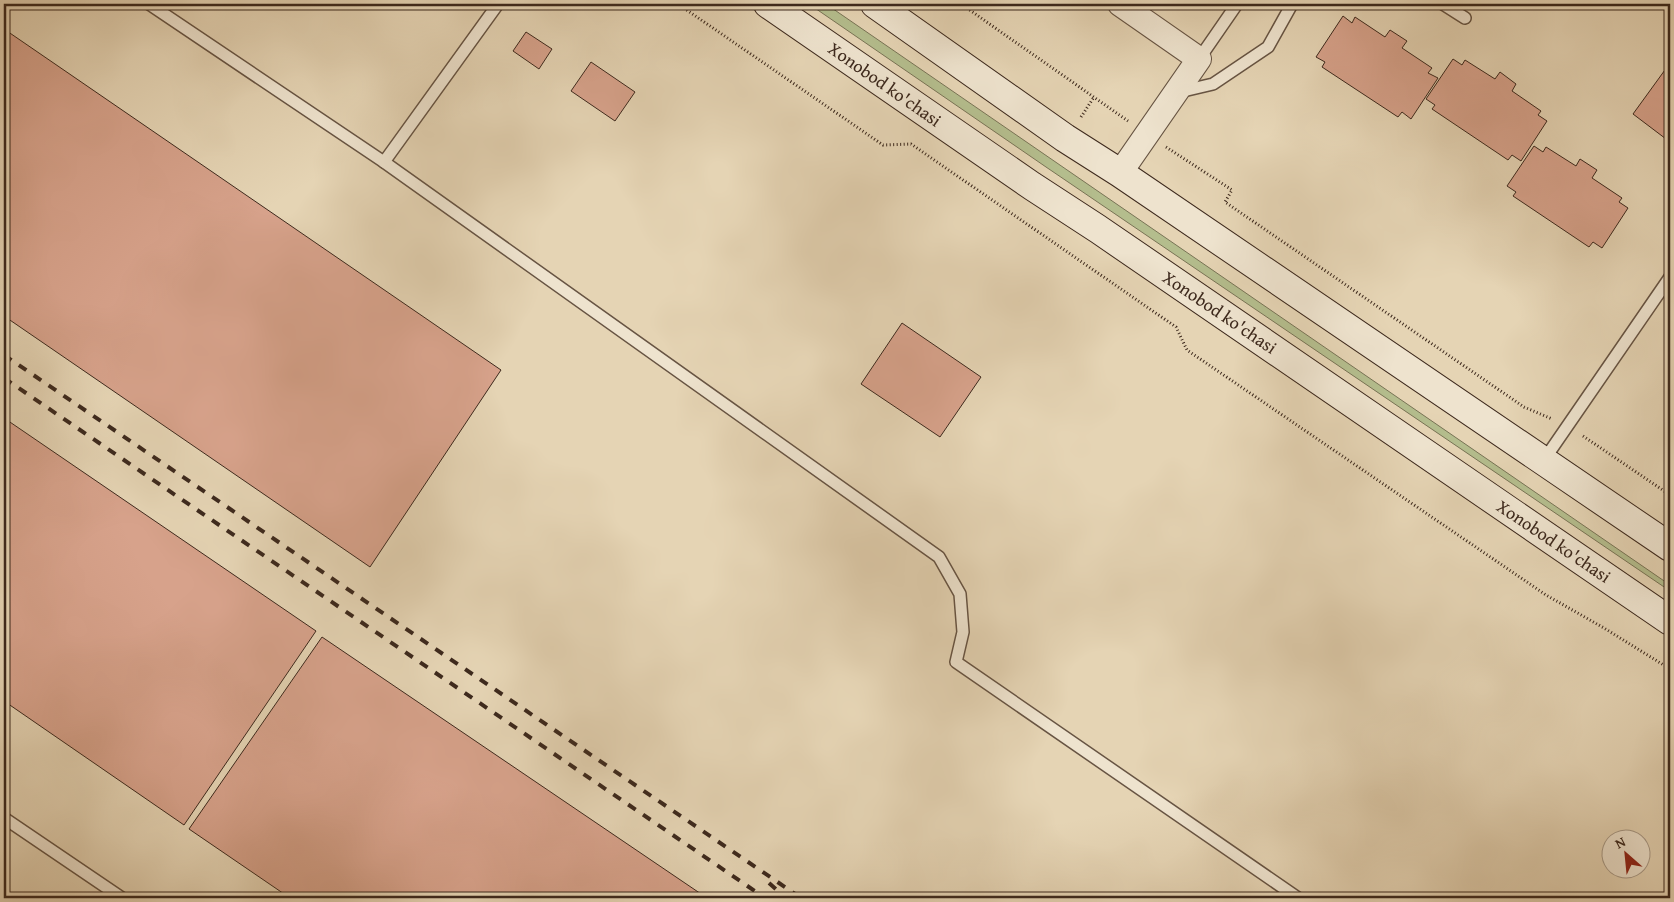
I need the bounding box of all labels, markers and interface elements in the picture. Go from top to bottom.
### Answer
street label: Xonobod ko'chasi [823,35,947,133]
street label: Xonobod ko'chasi [1157,264,1283,360]
street label: Xonobod ko'chasi [1491,493,1617,589]
north arrow [1602,830,1652,880]
text: N [1611,831,1629,853]

